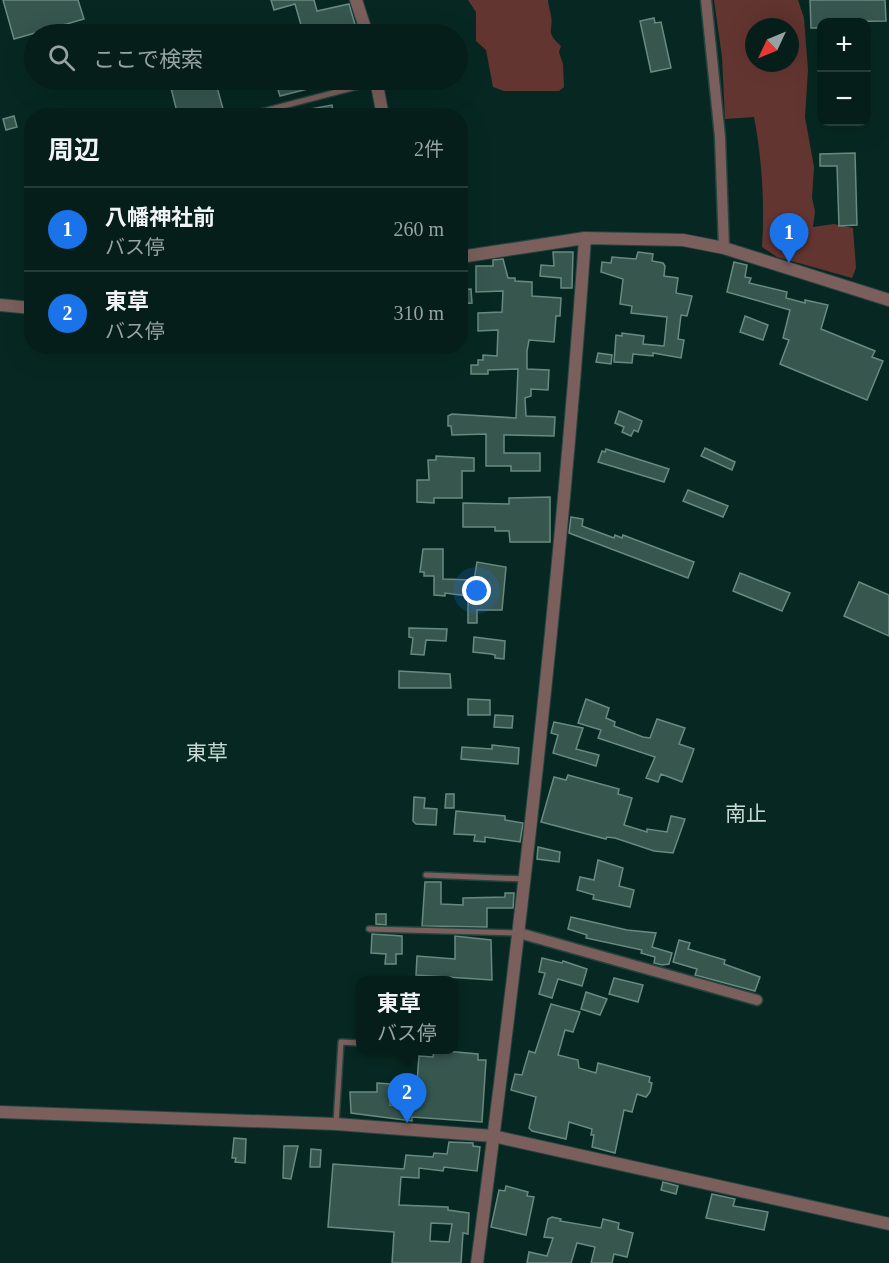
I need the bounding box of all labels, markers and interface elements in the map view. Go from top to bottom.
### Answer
north arrow [745,18,799,72]
map controls [817,18,871,126]
button: + [817,18,871,72]
search box [24,24,468,90]
icon: search [45,41,78,74]
text: ここで検索 [93,47,203,72]
button: − [817,72,871,126]
text: 周辺 [48,136,100,165]
text: 2件 [414,138,444,160]
text: 八幡神社前 [105,205,215,230]
pin: 1 [770,214,808,263]
text: 1 [63,218,73,240]
text: 260 m [393,218,444,240]
text: バス停 [105,236,165,258]
text: 東草 [105,289,149,314]
text: 2 [63,302,73,324]
text: 310 m [393,302,444,324]
text: バス停 [105,320,165,342]
your location [462,576,491,605]
district label: 東草 [186,741,228,765]
district label: 南止 [725,802,767,826]
popup [356,976,458,1054]
text: 東草 [377,991,421,1016]
text: バス停 [377,1022,437,1044]
pin: 2 [388,1074,426,1123]

